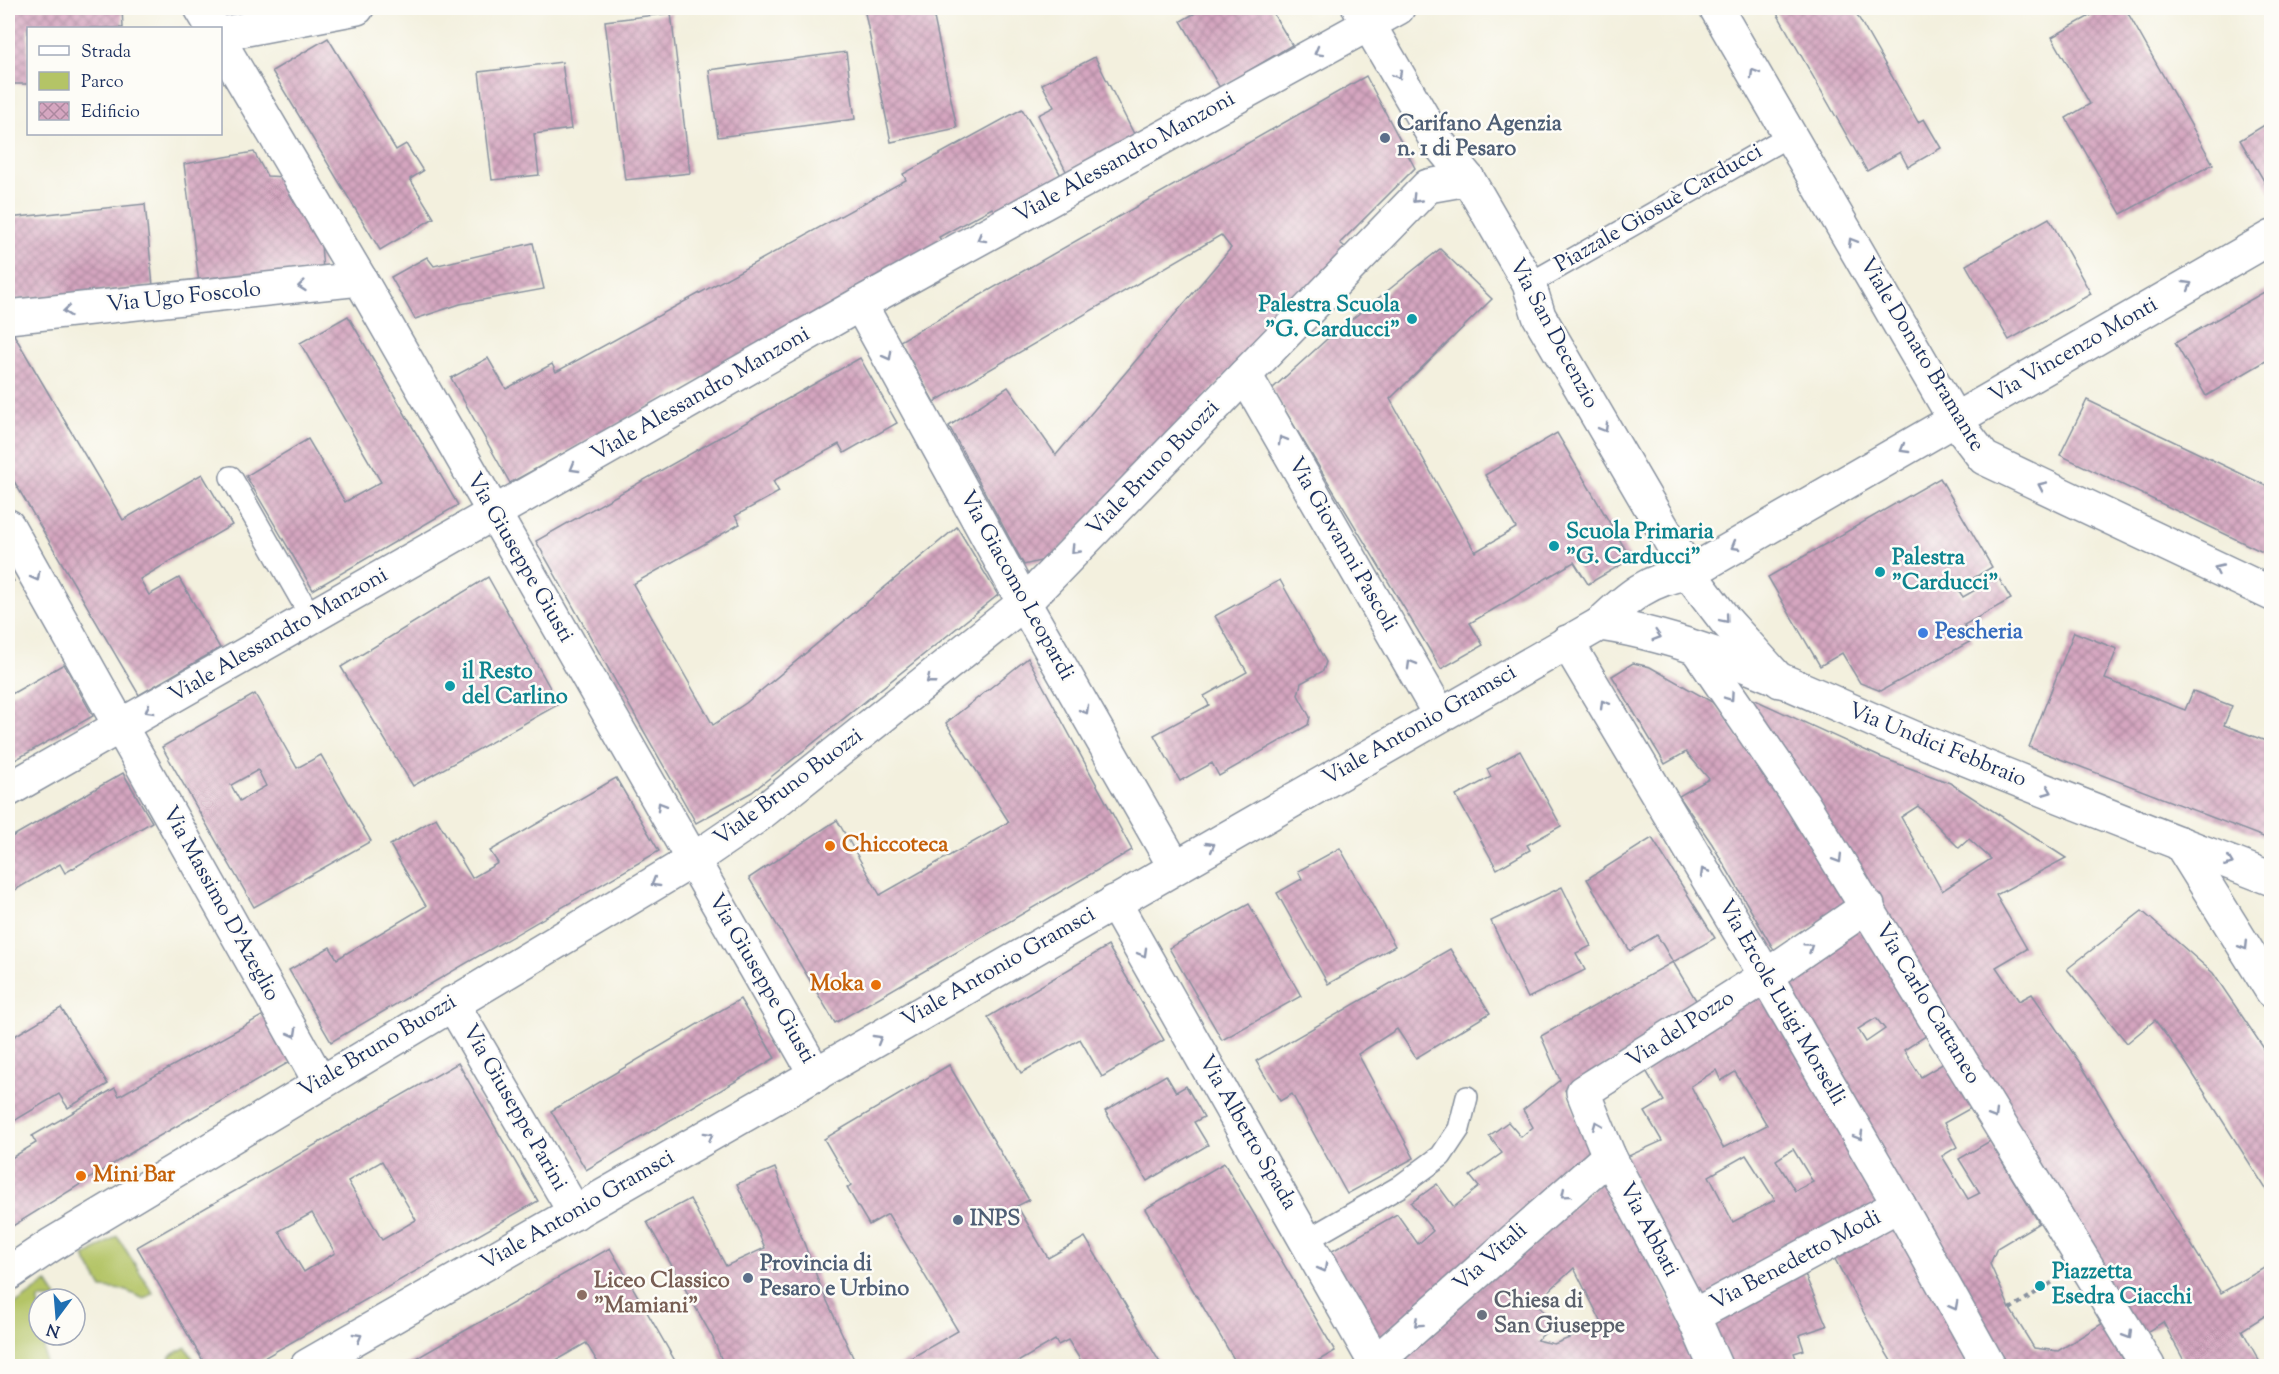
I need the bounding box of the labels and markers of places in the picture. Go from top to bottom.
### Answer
place label: Carifano Agenzia n. 1 di Pesaro [1397,109,1563,166]
marker: Carifano Agenzia n. 1 di Pesaro [1378,131,1392,145]
place label: Palestra Scuola "G. Carducci" [1258,290,1401,347]
marker: Palestra Scuola "G. Carducci" [1405,312,1419,326]
place label: Scuola Primaria "G. Carducci" [1566,517,1715,574]
marker: Scuola Primaria "G. Carducci" [1547,539,1561,553]
place label: Palestra "Carducci" [1892,543,1999,600]
marker: Palestra "Carducci" [1873,565,1887,579]
place label: Pescheria [1935,617,2024,649]
marker: Pescheria [1916,626,1930,640]
place label: il Resto del Carlino [462,657,568,714]
marker: il Resto del Carlino [443,679,457,693]
place label: Chiccoteca [842,830,949,862]
marker: Chiccoteca [823,839,837,853]
place label: Moka [810,969,865,1001]
marker: Moka [869,978,883,992]
place label: Mini Bar [93,1160,176,1192]
marker: Mini Bar [74,1169,88,1183]
place label: INPS [970,1204,1020,1236]
marker: INPS [951,1213,965,1227]
place label: Provincia di Pesaro e Urbino [760,1249,909,1306]
place label: Piazzetta Esedra Ciacchi [2052,1257,2193,1314]
place label: Liceo Classico "Mamiani" [594,1266,730,1323]
marker: Provincia di Pesaro e Urbino [741,1271,755,1285]
marker: Piazzetta Esedra Ciacchi [2033,1279,2047,1293]
place label: Chiesa di San Giuseppe [1494,1286,1625,1343]
marker: Liceo Classico "Mamiani" [575,1288,589,1302]
marker: Chiesa di San Giuseppe [1475,1308,1489,1322]

